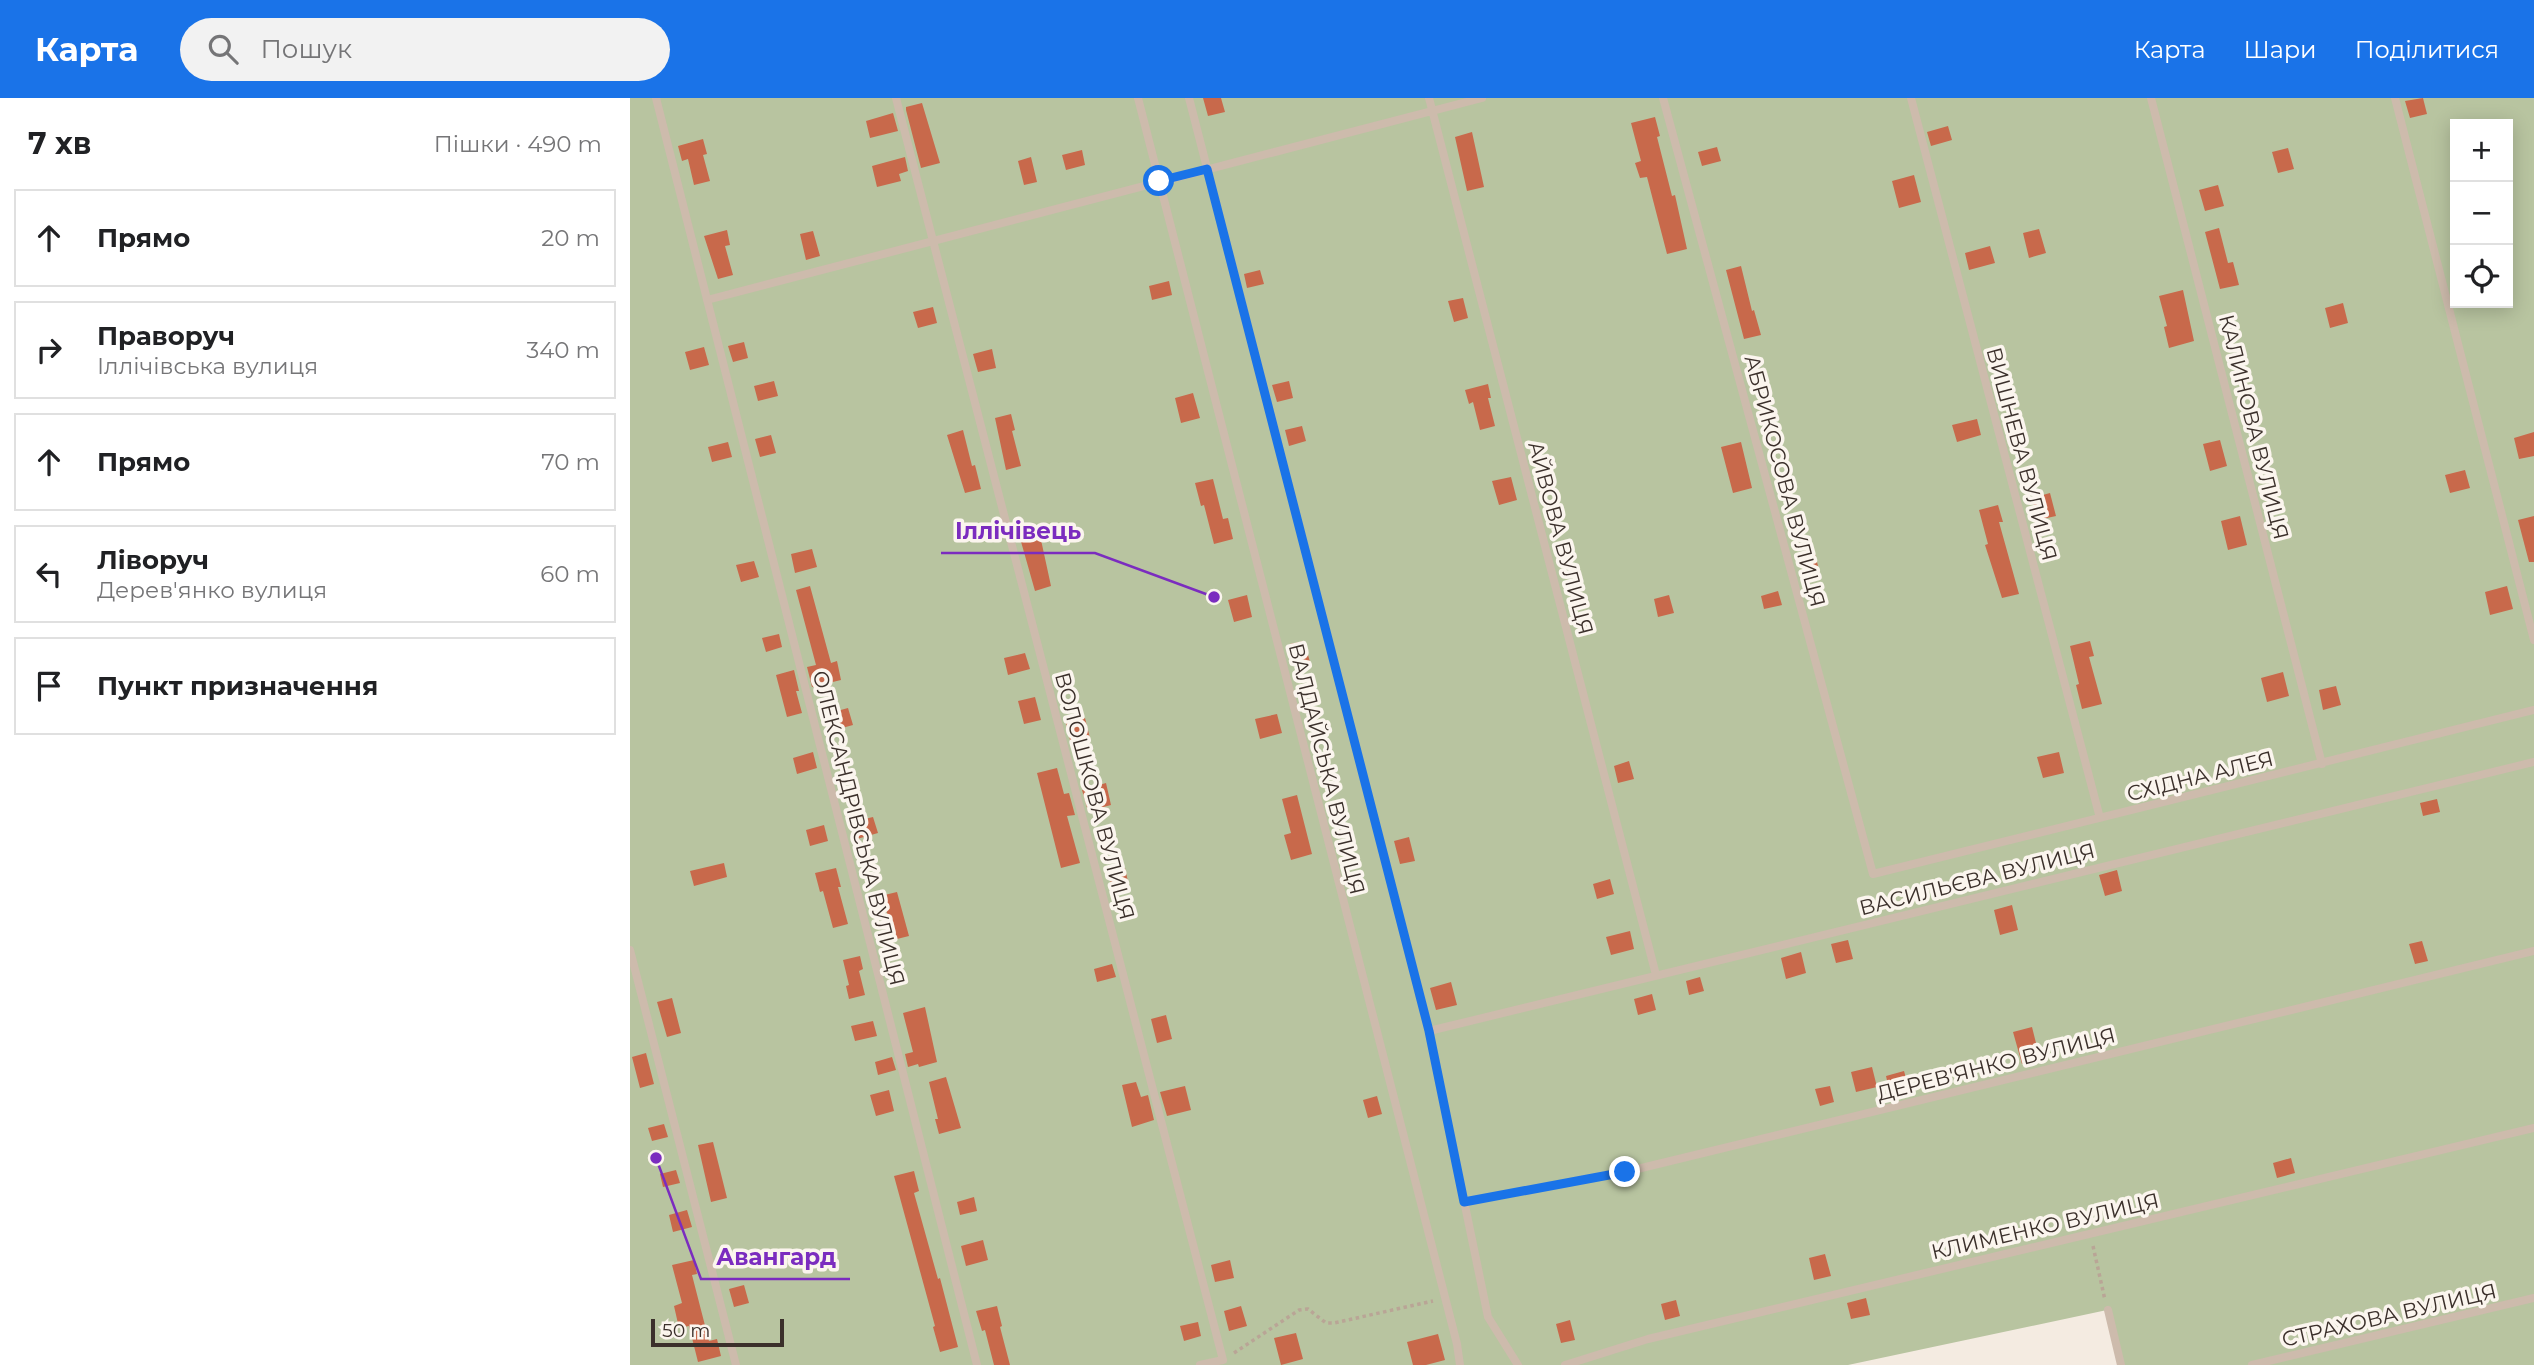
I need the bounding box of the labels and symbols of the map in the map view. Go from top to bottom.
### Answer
route start [1143,165,1174,196]
street label: КАЛИНОВА ВУЛИЦЯ [2214,312,2294,542]
street label: ВИШНЕВА ВУЛИЦЯ [1981,345,2063,563]
street label: АБРИКОСОВА ВУЛИЦЯ [1739,352,1831,610]
street label: АЙВОВА ВУЛИЦЯ [1523,439,1599,637]
callout: Іллічівець [941,509,1095,553]
text: Іллічівець [955,517,1081,545]
street label: ВАЛДАЙСЬКА ВУЛИЦЯ [1284,641,1370,897]
street label: ОЛЕКСАНДРІВСЬКА ВУЛИЦЯ [808,668,910,988]
street label: ВОЛОШКОВА ВУЛИЦЯ [1050,669,1140,923]
street label: СХІДНА АЛЕЯ [2124,746,2276,806]
street label: ВАСИЛЬЄВА ВУЛИЦЯ [1857,838,2097,920]
street label: ДЕРЕВ'ЯНКО ВУЛИЦЯ [1874,1022,2118,1106]
route end [1609,1156,1640,1187]
street label: КЛИМЕНКО ВУЛИЦЯ [1929,1188,2161,1264]
callout: Авангард [701,1235,850,1279]
text: Авангард [716,1243,836,1271]
street label: СТРАХОВА ВУЛИЦЯ [2279,1278,2499,1352]
scale bar [651,1316,784,1348]

